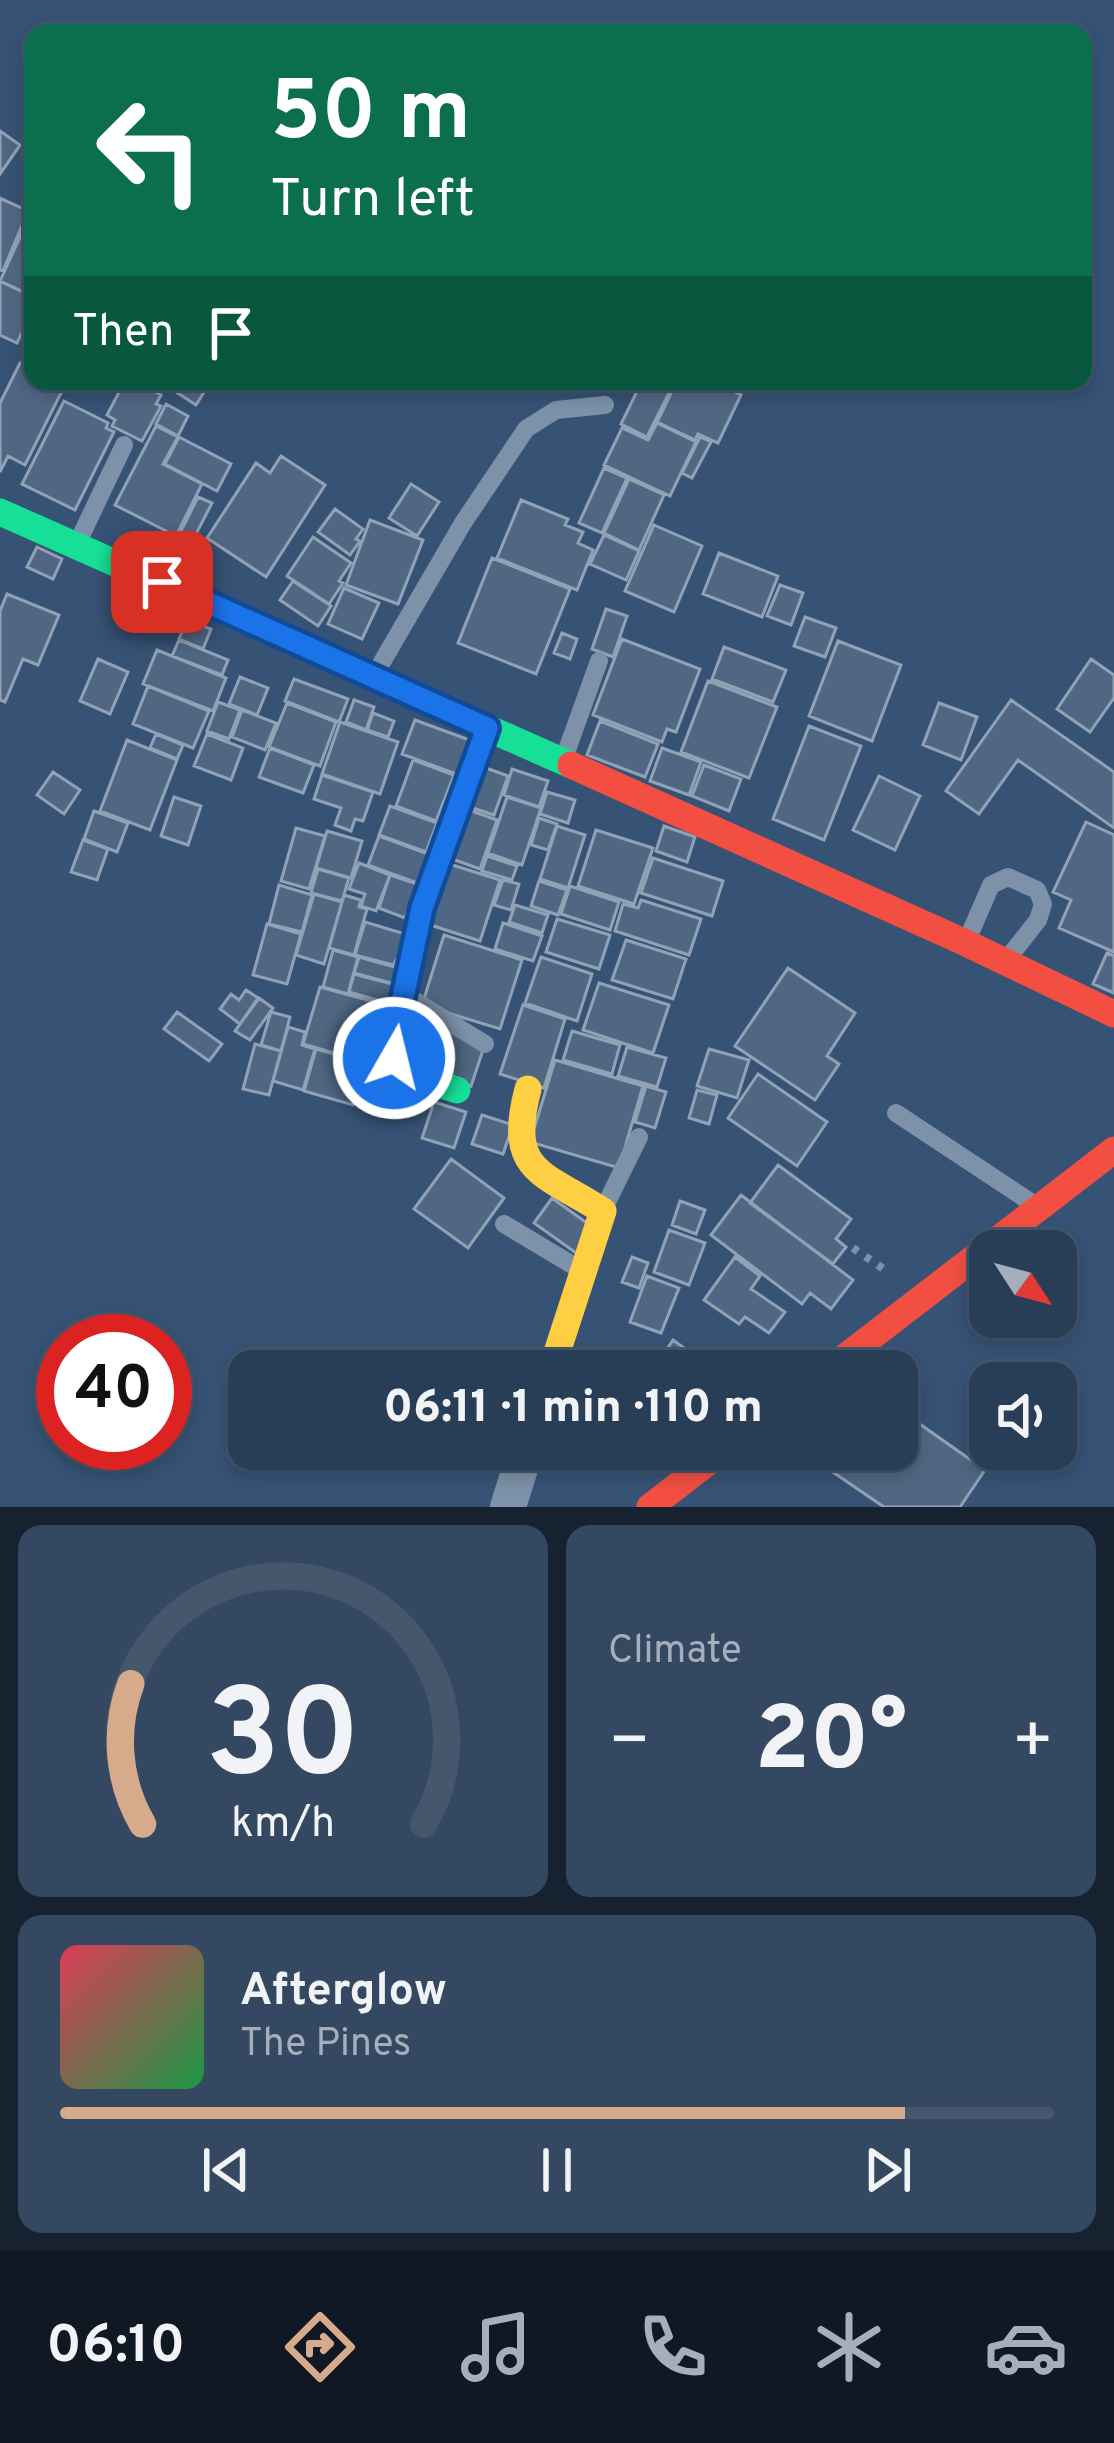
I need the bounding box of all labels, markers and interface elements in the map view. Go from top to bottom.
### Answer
text: 50 m [270,63,471,169]
icon: left [72,72,228,228]
text: Turn left [270,167,475,236]
icon: arrive [198,300,264,366]
text: Then [72,305,174,362]
pin [111,531,213,633]
icon: arrive [129,549,195,615]
position arrow [331,995,457,1121]
north arrow [969,1230,1077,1338]
map controls [969,1230,1077,1470]
speed limit sign: 40 [36,1314,192,1470]
button: sound [969,1362,1077,1470]
text: 06:11 · 1 min · 110 m [383,1381,763,1438]
text: Climate [608,1628,742,1677]
text: 30 [206,1663,360,1821]
text: 20° [755,1688,907,1801]
text: − [608,1703,651,1786]
text: + [1011,1703,1054,1786]
text: km/h [231,1798,335,1852]
text: Afterglow [240,1964,447,2021]
text: The Pines [240,2021,411,2070]
icon: previous [193,2137,259,2203]
icon: pause [524,2137,590,2203]
icon: next [855,2137,921,2203]
icon: directions [278,2305,362,2389]
icon: music [454,2305,538,2389]
icon: phone [631,2305,715,2389]
icon: climate [807,2305,891,2389]
icon: car [984,2305,1068,2389]
text: 06:10 [46,2313,185,2382]

